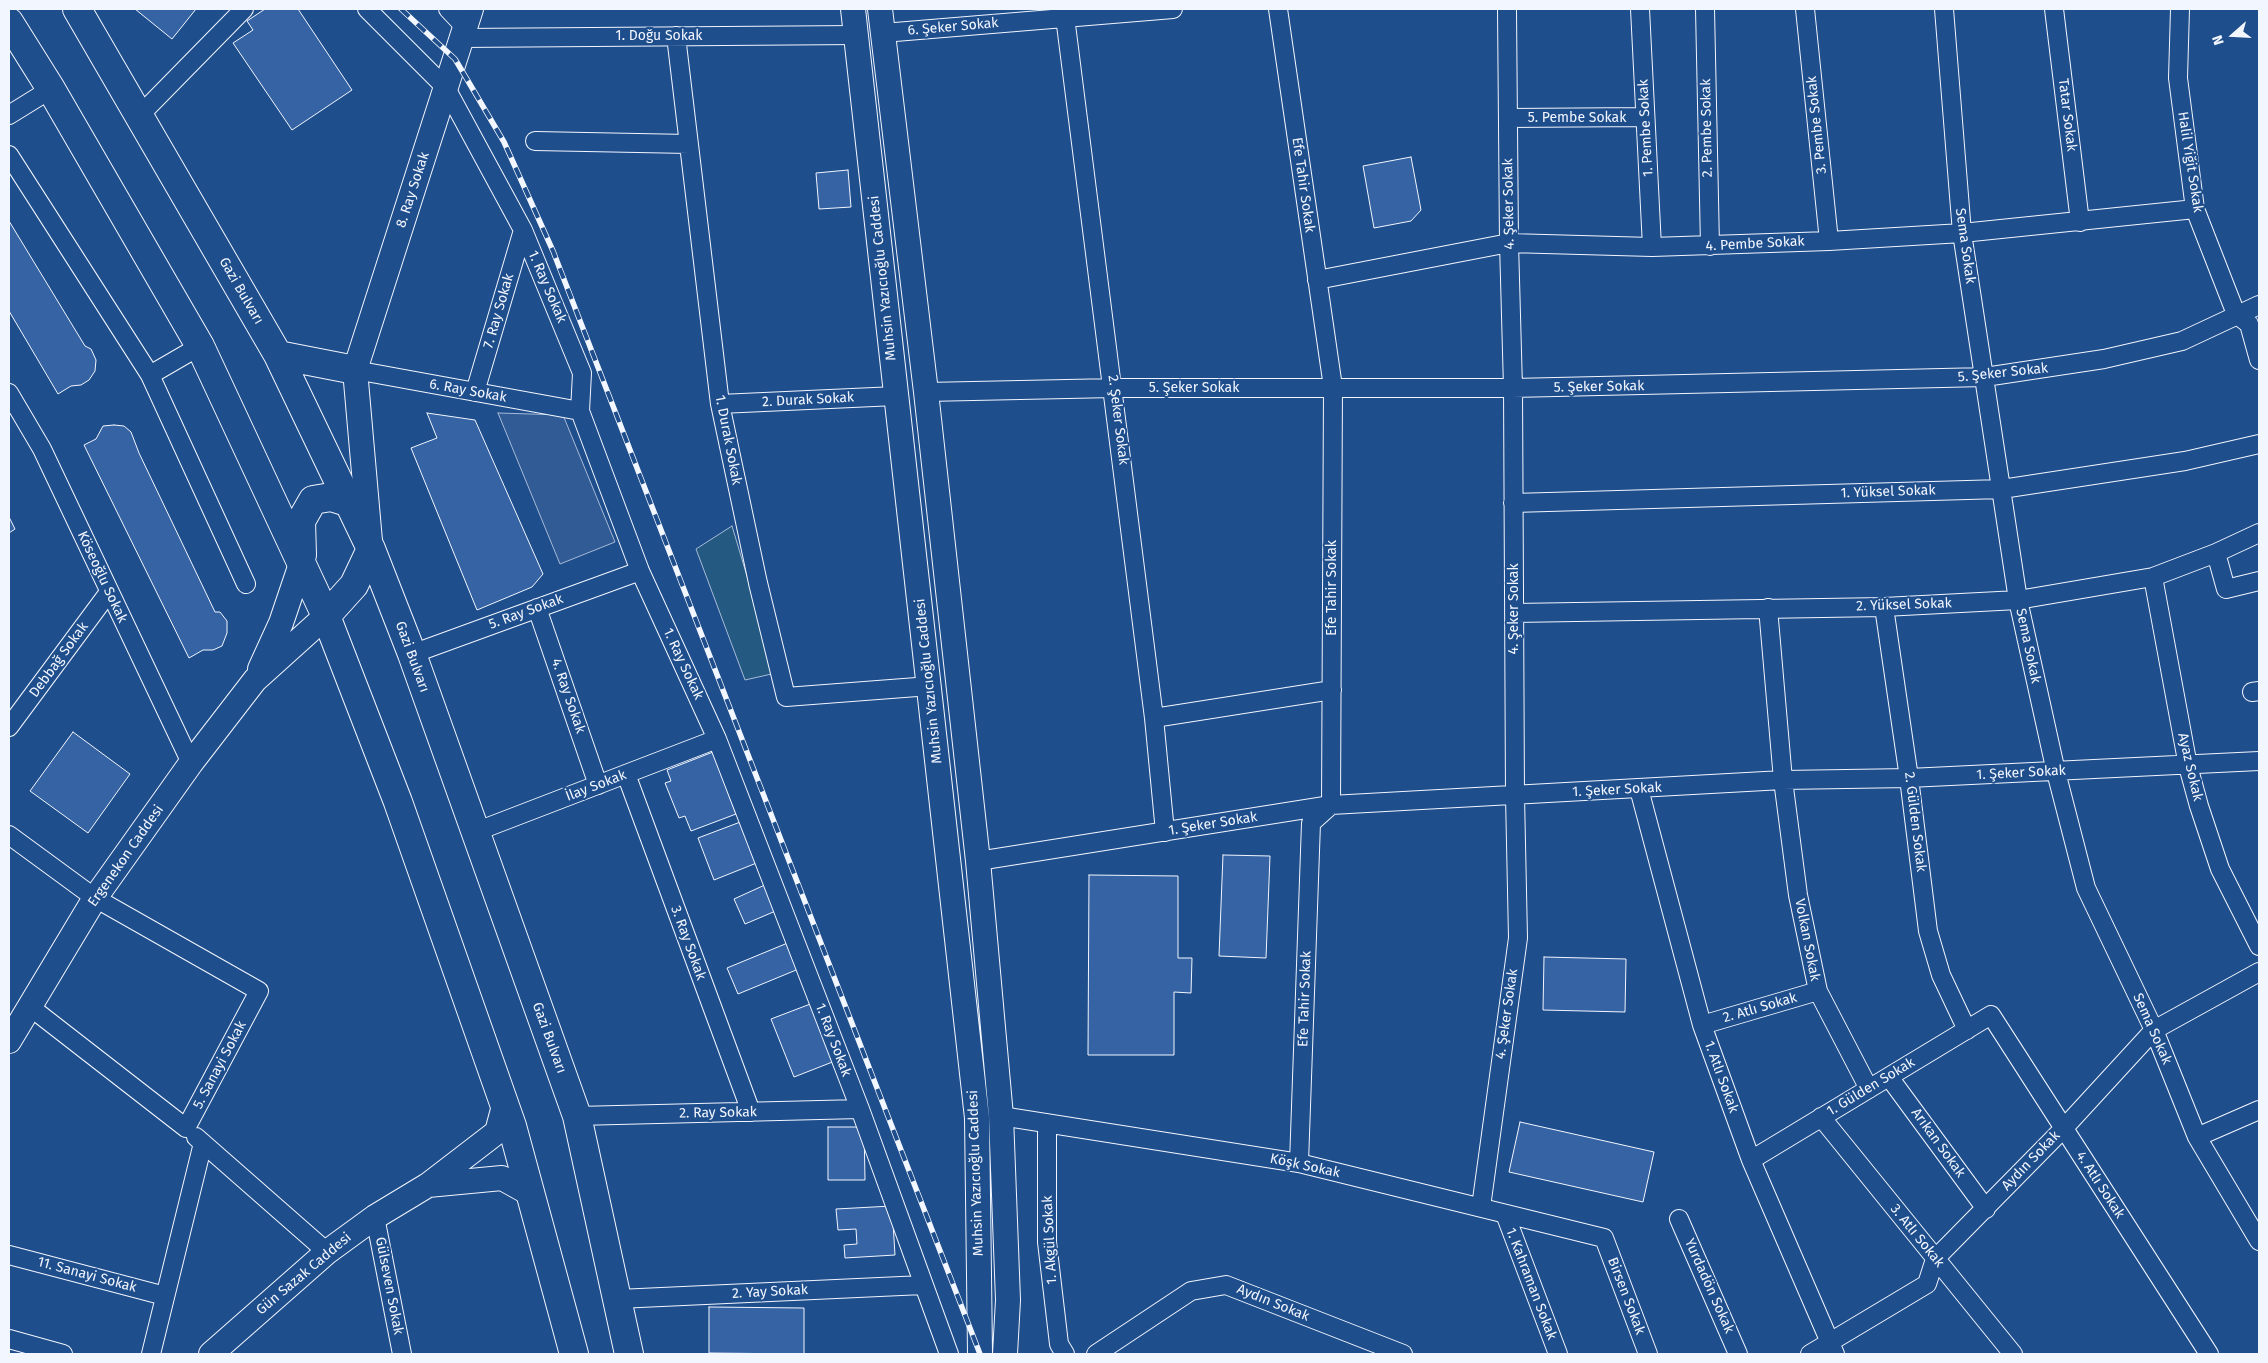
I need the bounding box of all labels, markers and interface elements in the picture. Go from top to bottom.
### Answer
north arrow [2208,10,2258,60]
street label: 6. Şeker Sokak [907,15,999,39]
street label: 1. Doğu Sokak [616,28,702,44]
text: N [2209,33,2228,47]
street label: 3. Pembe Sokak [1803,75,1831,175]
street label: Tatar Sokak [2054,78,2080,152]
street label: 1. Pembe Sokak [1635,79,1657,177]
street label: 2. Pembe Sokak [1698,79,1716,177]
street label: 5. Pembe Sokak [1528,110,1626,126]
street label: Halil Yiğit Sokak [2174,110,2206,214]
street label: Efe Tahir Sokak [1288,136,1318,234]
street label: 8. Ray Sokak [393,150,433,230]
street label: 4. Şeker Sokak [1500,158,1518,250]
street label: Muhsin Yazıcıoğlu Caddesi [866,195,900,361]
street label: Sema Sokak [1951,207,1979,285]
street label: 4. Pembe Sokak [1705,233,1805,255]
street label: 1. Ray Sokak [524,248,570,326]
street label: Gazi Bulvarı [215,255,267,327]
street label: 7. Ray Sokak [480,272,518,350]
street label: 5. Şeker Sokak [1957,360,2049,386]
street label: 2. Şeker Sokak [1104,374,1132,466]
street label: 6. Ray Sokak [428,376,508,406]
street label: 5. Şeker Sokak [1554,378,1644,396]
street label: 5. Şeker Sokak [1149,380,1239,396]
street label: 2. Durak Sokak [762,389,854,411]
street label: 1. Durak Sokak [711,394,745,486]
street label: 1. Yüksel Sokak [1840,482,1936,502]
street label: Köseoğlu Sokak [73,528,131,626]
street label: Efe Tahir Sokak [1324,540,1340,636]
street label: 4. Şeker Sokak [1506,563,1522,655]
street label: 5. Ray Sokak [486,591,566,633]
street label: 2. Yüksel Sokak [1856,595,1952,615]
street label: Muhsin Yazıcıoğlu Caddesi [912,598,946,764]
street label: Sema Sokak [2012,607,2044,685]
street label: Debbağ Sokak [26,619,92,701]
street label: Gazi Bulvarı [391,619,433,695]
street label: 1. Ray Sokak [659,626,707,702]
street label: 4. Ray Sokak [547,656,589,736]
street label: Ayaz Sokak [2174,731,2206,803]
street label: 1. Şeker Sokak [1976,762,2066,784]
street label: İlay Sokak [563,767,629,805]
street label: 2. Gülden Sokak [1901,771,1929,873]
street label: 1. Şeker Sokak [1572,779,1662,801]
street label: Ergenekon Caddesi [85,802,167,910]
street label: 1. Şeker Sokak [1167,809,1259,839]
street label: Volkan Sokak [1791,897,1823,983]
street label: 3. Ray Sokak [667,904,709,982]
street label: Efe Tahir Sokak [1295,951,1315,1047]
street label: 4. Şeker Sokak [1492,968,1522,1060]
street label: 2. Atlı Sokak [1721,989,1799,1027]
street label: Sema Sokak [2129,991,2175,1067]
street label: Gazi Bulvarı [528,1000,570,1076]
street label: 1. Ray Sokak [811,1001,855,1079]
street label: 5. Sanayi Sokak [190,1018,250,1112]
street label: 1. Atlı Sokak [1700,1039,1742,1115]
street label: 1. Gülden Sokak [1824,1054,1918,1120]
street label: Muhsin Yazıcıoğlu Caddesi [965,1090,987,1256]
street label: 2. Ray Sokak [679,1104,757,1122]
street label: Arıkan Sokak [1907,1105,1969,1181]
street label: Aydın Sokak [1998,1128,2064,1194]
street label: 4. Atlı Sokak [2072,1148,2128,1222]
street label: Köşk Sokak [1268,1150,1342,1182]
street label: 1. Akgül Sokak [1039,1195,1061,1285]
street label: 3. Atlı Sokak [1886,1201,1948,1271]
street label: 1. Kahraman Sokak [1502,1226,1560,1342]
street label: Gün Sazak Caddesi [253,1229,355,1319]
street label: Gülseven Sokak [371,1236,407,1336]
street label: Yurdadön Sokak [1681,1236,1737,1336]
street label: 11. Sanayi Sokak [36,1254,138,1296]
street label: Birsen Sokak [1604,1255,1648,1337]
street label: Aydın Sokak [1234,1281,1312,1325]
street label: 2. Yay Sokak [732,1282,808,1302]

